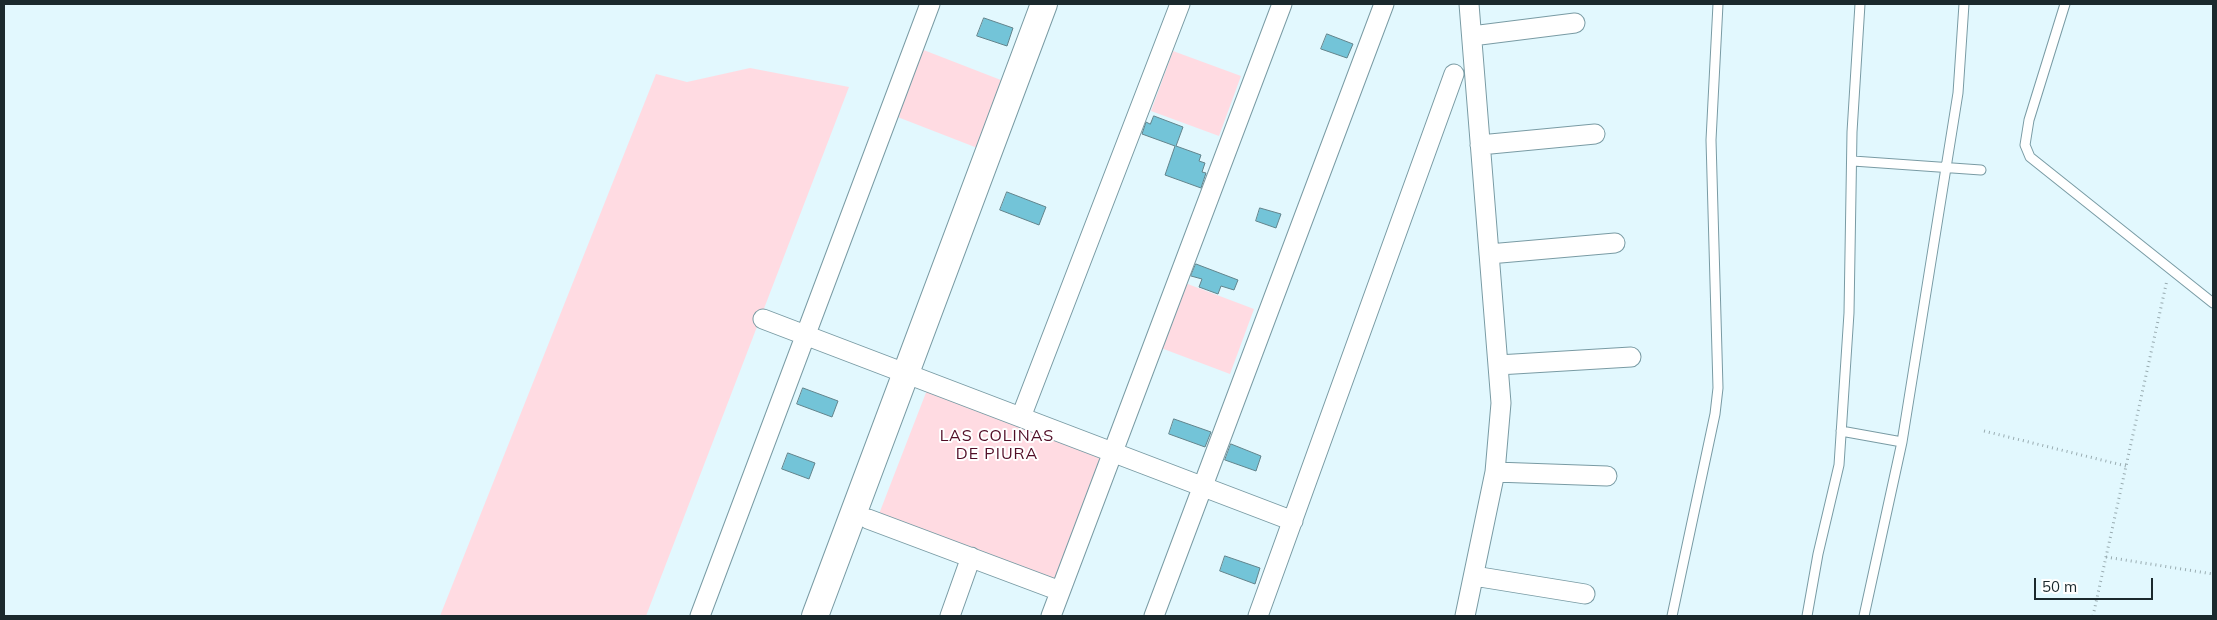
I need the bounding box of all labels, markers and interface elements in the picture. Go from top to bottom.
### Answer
district label: LAS COLINAS DE PIURA [938,426,1056,464]
scale bar [2037,568,2156,600]
text: 50 m [2042,577,2077,596]

